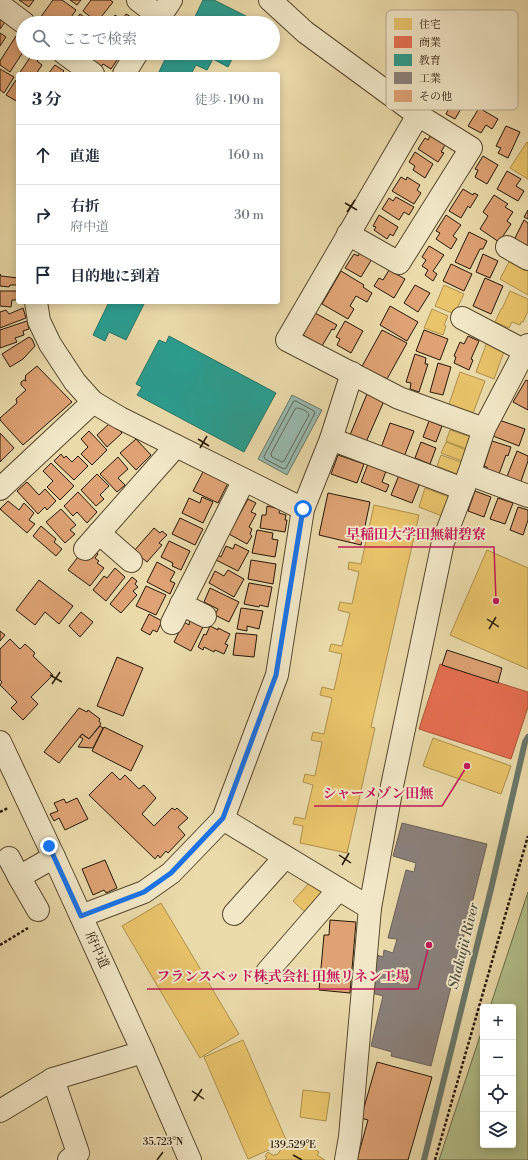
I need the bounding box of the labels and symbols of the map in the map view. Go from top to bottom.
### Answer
legend [386,10,518,110]
text: 住宅 [419,18,441,32]
text: 商業 [419,36,441,50]
text: 教育 [419,54,441,68]
text: 工業 [419,72,441,86]
text: その他 [419,90,452,104]
route start [294,500,312,518]
callout: 早稲田大学田無紺碧寮 [338,521,494,547]
text: 早稲田大学田無紺碧寮 [346,526,486,544]
callout: シャーメゾン田無 [314,780,442,806]
text: シャーメゾン田無 [323,785,433,803]
route end [40,837,58,855]
water label: Shakujii River [445,900,484,991]
street label: 府中道 [82,929,112,971]
callout: フランスベッド株式会社 田無リネン工場 [147,963,418,989]
text: フランスベッド株式会社 田無リネン工場 [156,968,410,986]
text: 35.723°N [143,1136,184,1148]
text: 139.529°E [270,1139,316,1151]

